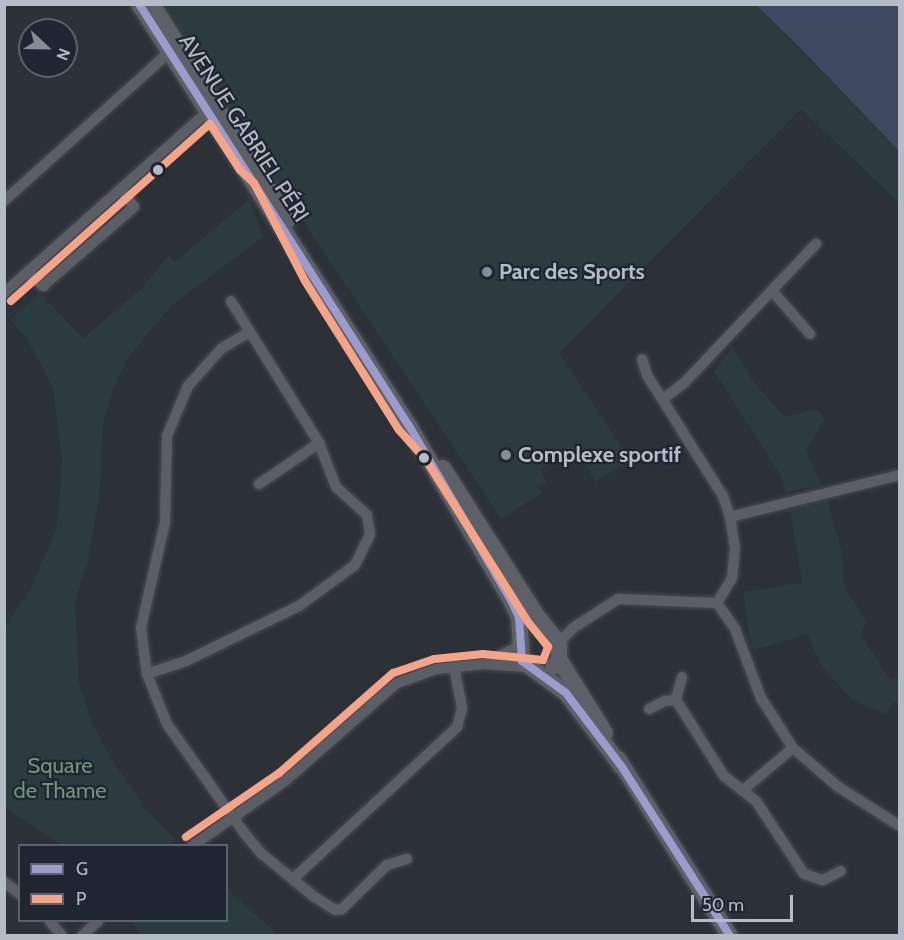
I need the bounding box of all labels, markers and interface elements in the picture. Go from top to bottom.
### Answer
north arrow [18,18,78,78]
street label: AVENUE GABRIEL PÉRI [173,29,315,227]
text: N [52,45,74,63]
unlabelled marker [152,164,164,176]
place label: Parc des Sports [499,259,645,285]
marker: Parc des Sports [480,265,494,279]
place label: Complexe sportif [518,442,681,468]
marker: Complexe sportif [499,448,513,462]
unlabelled marker [418,452,430,464]
park label: Square de Thame [13,752,107,804]
legend [18,844,228,922]
text: G [76,858,88,880]
scale bar [694,883,796,921]
text: P [76,888,86,910]
text: 50 m [702,894,744,916]

